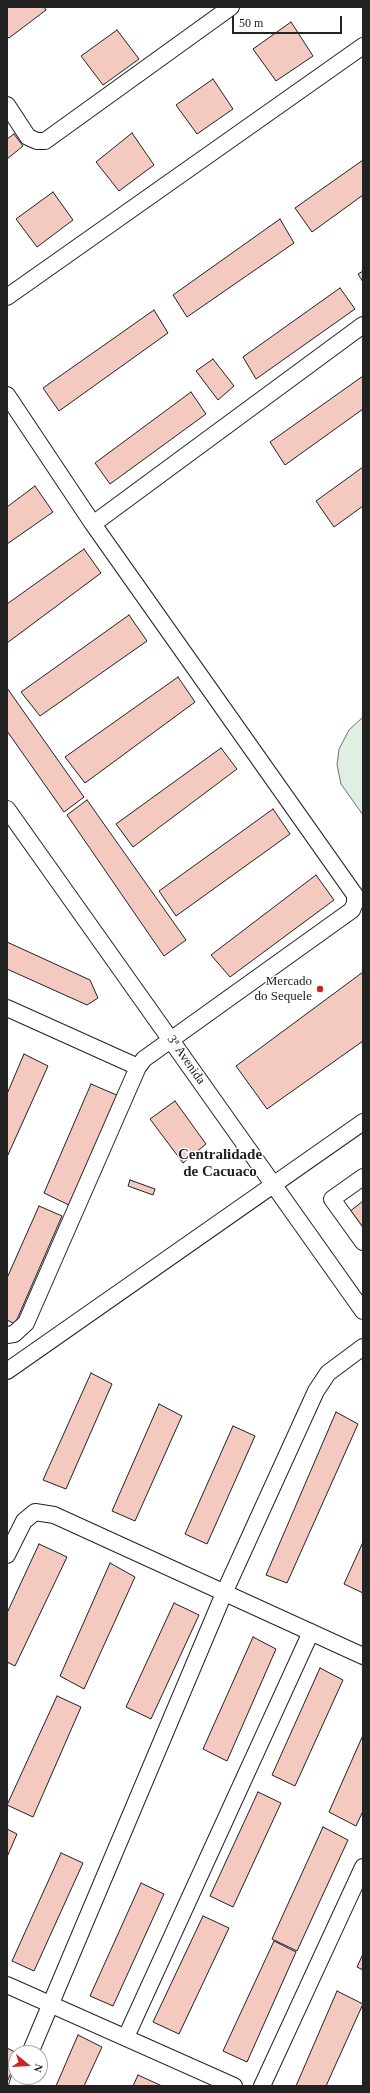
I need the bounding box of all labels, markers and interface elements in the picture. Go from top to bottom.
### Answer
scale bar [234,8,344,34]
text: 50 m [239,16,263,30]
place label: Mercado do Sequele [255,974,312,1005]
marker: Mercado do Sequele [315,984,325,994]
street label: 3ª Avenida [163,1032,209,1088]
district label: Centralidade de Cacuaco [178,1146,262,1181]
north arrow [8,2045,48,2085]
text: N [32,2063,45,2074]

